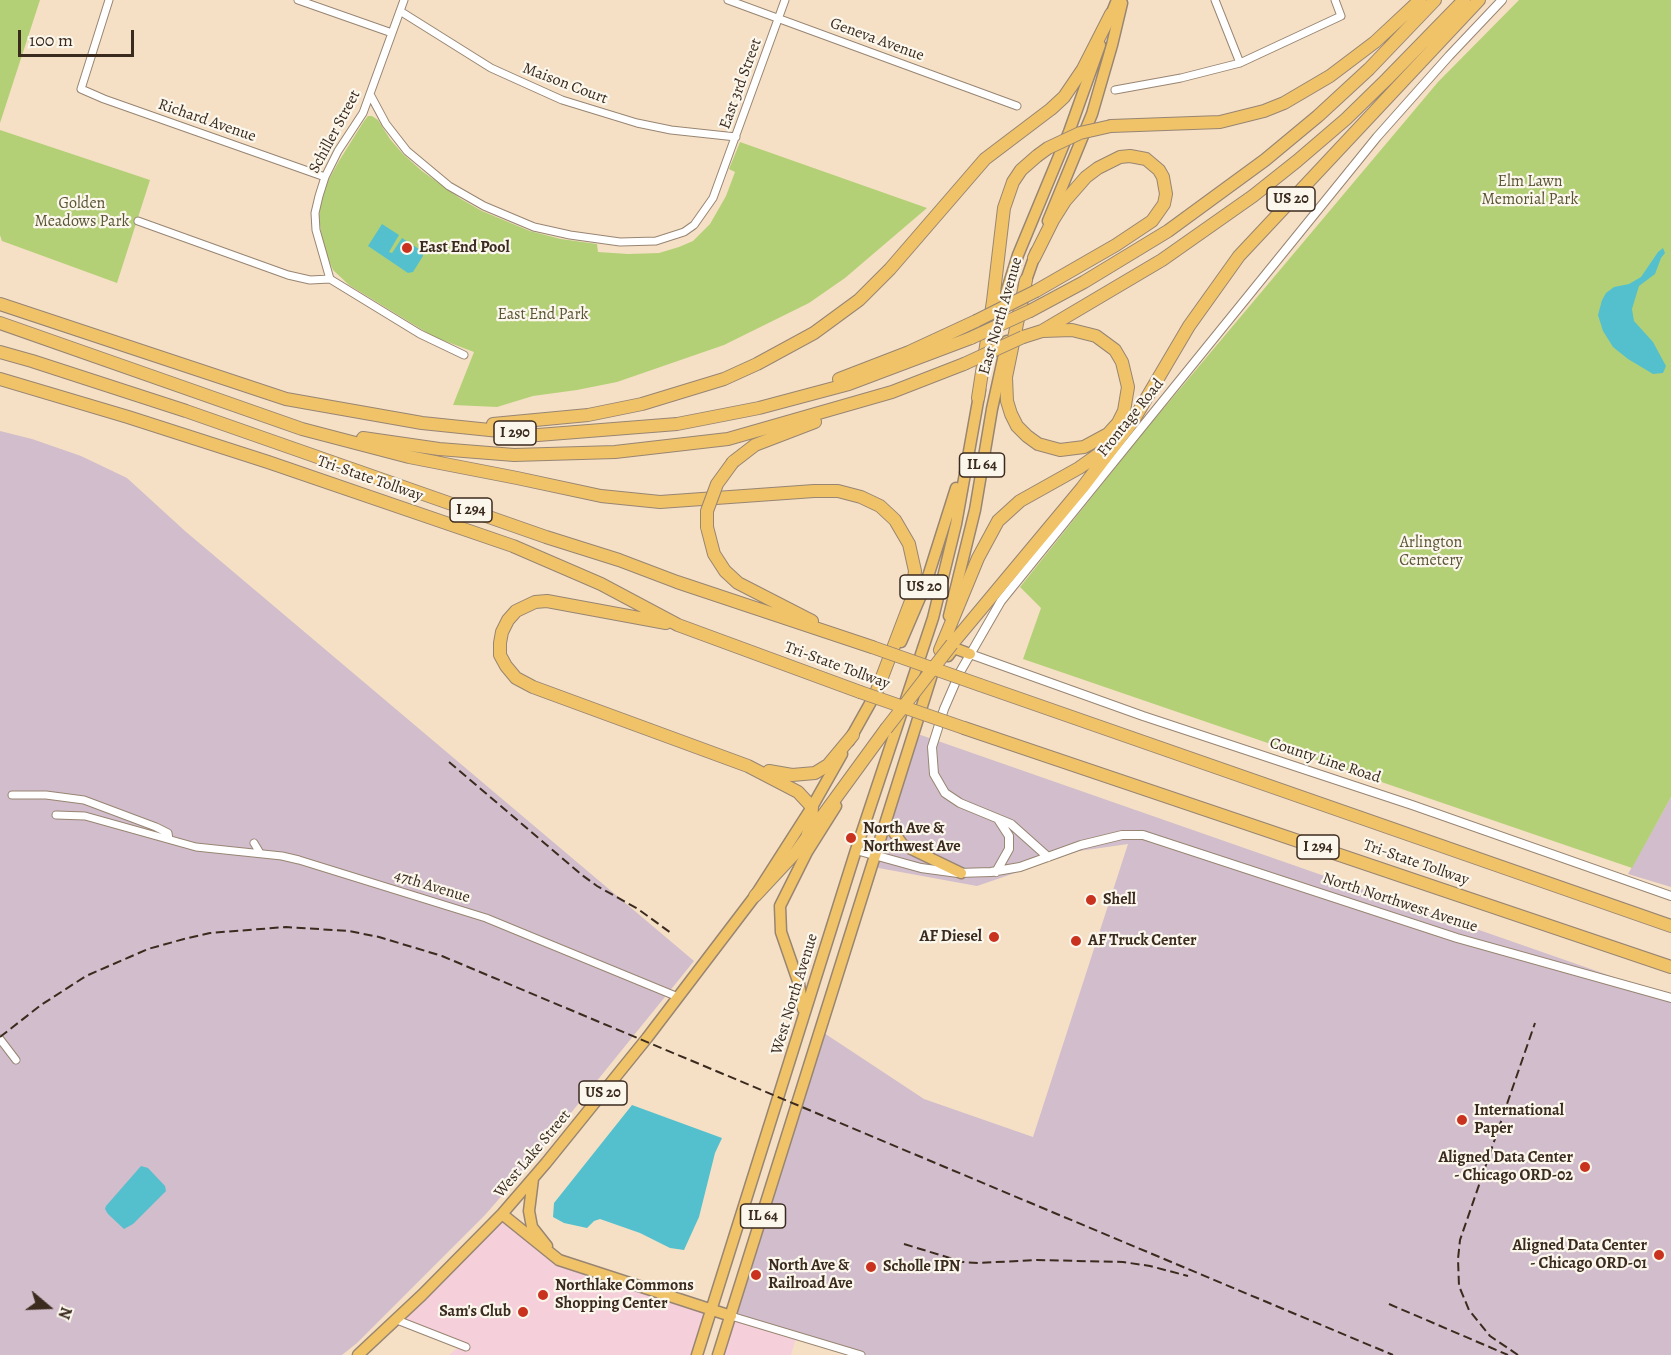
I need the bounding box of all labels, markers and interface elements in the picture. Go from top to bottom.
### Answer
street label: Geneva Avenue [827,14,927,66]
scale bar [21,18,136,56]
text: 100 m [29,28,73,52]
street label: East 3rd Street [716,36,766,132]
street label: Maison Court [520,59,610,109]
street label: Schiller Street [305,87,365,177]
street label: Richard Avenue [156,95,258,147]
park label: Elm Lawn Memorial Park [1482,172,1578,210]
road number: US 20 [1267,187,1315,211]
park label: Golden Meadows Park [34,194,130,232]
place label: East End Pool [419,238,510,258]
marker: East End Pool [400,241,414,255]
street label: East North Avenue [975,255,1027,377]
park label: East End Park [497,305,589,325]
street label: Frontage Road [1094,375,1168,461]
road number: I 290 [494,421,536,445]
street label: Tri-State Tollway [315,452,425,506]
road number: IL 64 [960,453,1004,477]
road number: I 294 [450,498,492,522]
park label: Arlington Cemetery [1399,533,1463,571]
road number: US 20 [900,575,948,599]
street label: Tri-State Tollway [782,638,892,694]
street label: County Line Road [1267,734,1383,788]
place label: North Ave & Northwest Ave [863,819,961,857]
marker: North Ave & Northwest Ave [844,831,858,845]
road number: I 294 [1297,835,1339,859]
street label: Tri-State Tollway [1361,836,1471,890]
street label: 47th Avenue [392,866,472,908]
street label: North Northwest Avenue [1320,869,1480,937]
place label: Shell [1103,890,1136,910]
marker: Shell [1084,893,1098,907]
place label: AF Diesel [920,927,982,947]
marker: AF Diesel [987,930,1001,944]
street label: West North Avenue [767,931,823,1057]
place label: AF Truck Center [1088,931,1197,951]
marker: AF Truck Center [1069,934,1083,948]
road number: US 20 [579,1081,627,1105]
place label: International Paper [1474,1101,1564,1139]
street label: West Lake Street [491,1106,575,1202]
marker: International Paper [1455,1113,1469,1127]
place label: Aligned Data Center - Chicago ORD-02 [1438,1148,1573,1186]
marker: Aligned Data Center - Chicago ORD-02 [1578,1160,1592,1174]
road number: IL 64 [740,1204,786,1228]
place label: Aligned Data Center - Chicago ORD-01 [1512,1236,1647,1274]
marker: Aligned Data Center - Chicago ORD-01 [1652,1248,1666,1262]
place label: North Ave & Railroad Ave [768,1256,853,1294]
place label: Scholle IPN [883,1257,960,1277]
marker: Scholle IPN [864,1260,878,1274]
marker: North Ave & Railroad Ave [749,1268,763,1282]
place label: Northlake Commons Shopping Center [555,1276,694,1314]
north arrow [18,1277,78,1337]
marker: Northlake Commons Shopping Center [536,1288,550,1302]
place label: Sam's Club [439,1302,511,1322]
text: N [53,1304,77,1322]
marker: Sam's Club [516,1305,530,1319]

